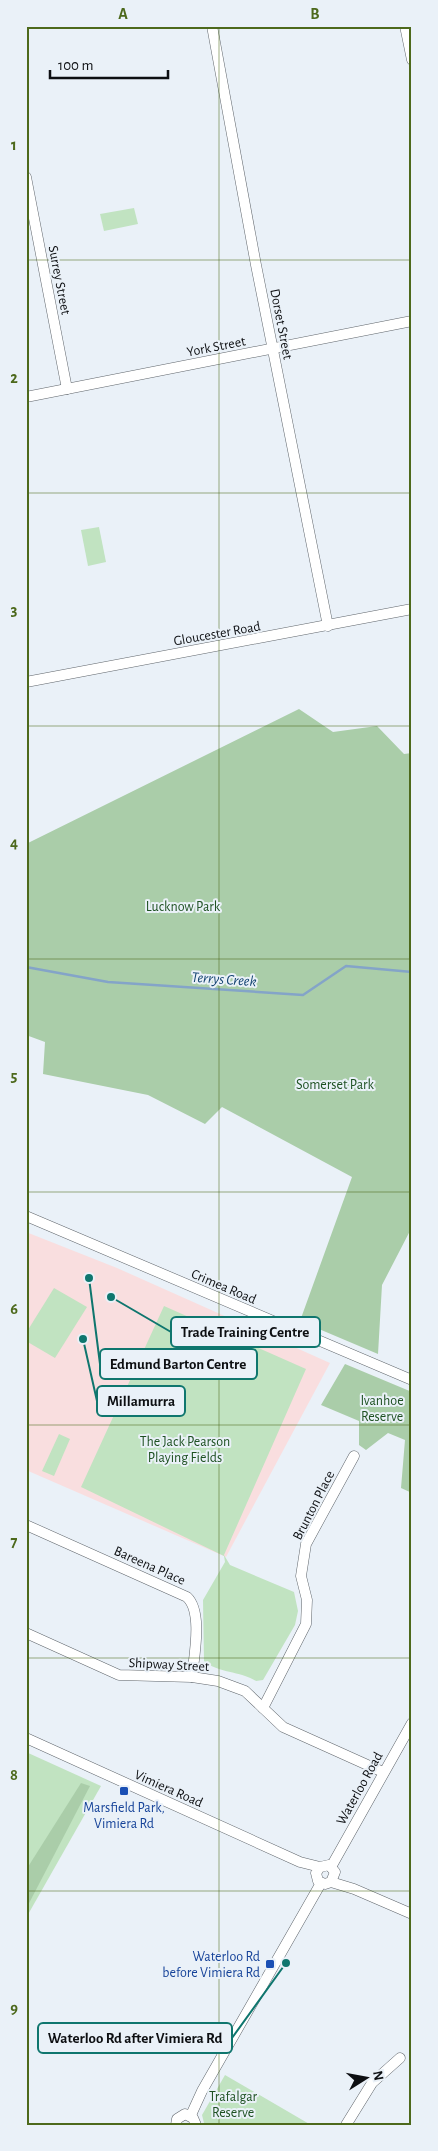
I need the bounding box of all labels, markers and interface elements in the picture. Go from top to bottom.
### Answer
text: A [118,6,128,22]
text: B [310,6,320,22]
scale bar [50,48,168,80]
text: 100 m [58,58,93,73]
text: 1 [11,137,17,153]
street label: Surrey Street [45,244,73,317]
street label: Dorset Street [267,288,295,361]
street label: York Street [186,334,247,360]
text: 2 [10,370,18,386]
text: 3 [11,602,18,618]
street label: Gloucester Road [173,619,262,649]
text: 4 [10,835,18,851]
park label: Lucknow Park [146,900,221,914]
water label: Terrys Creek [191,970,257,989]
text: 5 [11,1068,18,1084]
park label: Somerset Park [296,1078,375,1092]
street label: Crimea Road [189,1267,258,1307]
text: 6 [10,1301,18,1317]
callout: Trade Training Centre [171,1317,320,1347]
text: Trade Training Centre [181,1325,309,1340]
callout: Edmund Barton Centre [100,1349,257,1379]
text: Edmund Barton Centre [110,1357,246,1372]
callout: Millamurra [97,1386,185,1416]
text: Millamurra [107,1394,175,1409]
park label: Ivanhoe Reserve [360,1394,404,1424]
park label: The Jack Pearson Playing Fields [140,1435,230,1465]
street label: Brunton Place [290,1469,337,1542]
text: 7 [11,1534,18,1550]
street label: Bareena Place [112,1544,187,1588]
street label: Shipway Street [128,1656,210,1674]
street label: Waterloo Road [334,1750,386,1827]
text: 8 [10,1767,18,1783]
street label: Vimiera Road [132,1768,205,1810]
marker: Marsfield Park, Vimiera Rd [118,1785,130,1797]
place label: Marsfield Park, Vimiera Rd [83,1801,165,1831]
place label: Waterloo Rd before Vimiera Rd [162,1950,260,1980]
marker: Waterloo Rd before Vimiera Rd [264,1958,276,1970]
text: 9 [10,2000,18,2016]
callout: Waterloo Rd after Vimiera Rd [38,2023,232,2053]
text: Waterloo Rd after Vimiera Rd [48,2031,222,2046]
north arrow [340,2054,390,2104]
text: N [370,2070,386,2082]
park label: Trafalgar Reserve [209,2090,258,2120]

